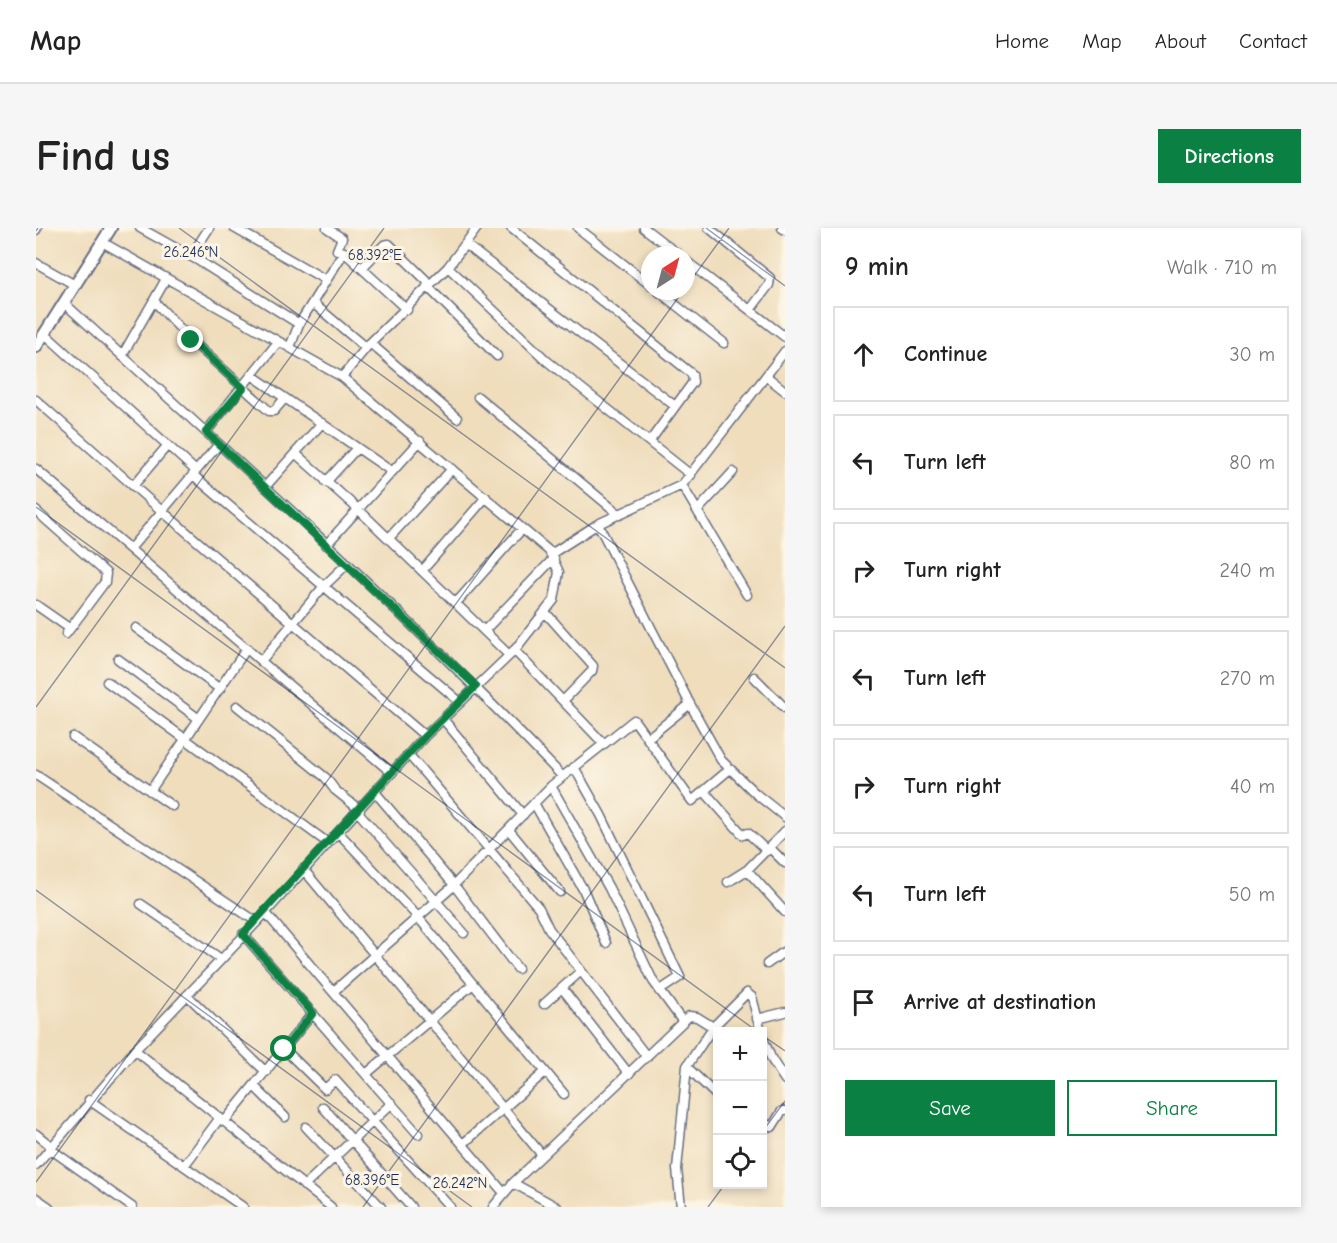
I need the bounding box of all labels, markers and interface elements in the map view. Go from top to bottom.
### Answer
text: Map [30,25,81,57]
text: Home [995,29,1049,53]
text: Map [1082,29,1122,53]
text: About [1155,29,1206,53]
text: Contact [1239,29,1307,53]
button: Directions [1158,129,1301,183]
text: Find us [36,132,170,181]
text: 26.246°N [163,243,219,261]
text: 68.392°E [348,246,402,264]
north arrow [641,246,695,300]
text: 9 min [845,252,909,282]
text: Walk · 710 m [1167,256,1277,279]
route end [177,326,203,352]
icon: ahead [847,338,880,371]
text: Continue [904,341,987,367]
text: 30 m [1229,343,1275,366]
icon: left [847,446,880,479]
text: Turn left [904,449,986,475]
text: 80 m [1229,451,1275,474]
icon: right [847,554,880,587]
text: Turn right [904,557,1001,583]
text: 240 m [1220,559,1275,582]
icon: left [847,662,880,695]
text: Turn left [904,665,986,691]
text: 270 m [1220,667,1275,690]
icon: right [847,770,880,803]
text: Turn right [904,773,1001,799]
text: 40 m [1230,775,1275,798]
icon: left [847,878,880,911]
text: Turn left [904,881,986,907]
text: 50 m [1229,883,1275,906]
icon: arrive [847,986,880,1019]
text: Arrive at destination [904,989,1096,1015]
map controls [713,1027,767,1189]
button: + [713,1027,767,1081]
route start [270,1035,296,1061]
button: Save [845,1080,1055,1136]
button: Share [1067,1080,1277,1136]
button: − [713,1081,767,1135]
button: locate [713,1135,767,1189]
text: 68.396°E [345,1171,399,1189]
text: 26.242°N [433,1174,487,1192]

